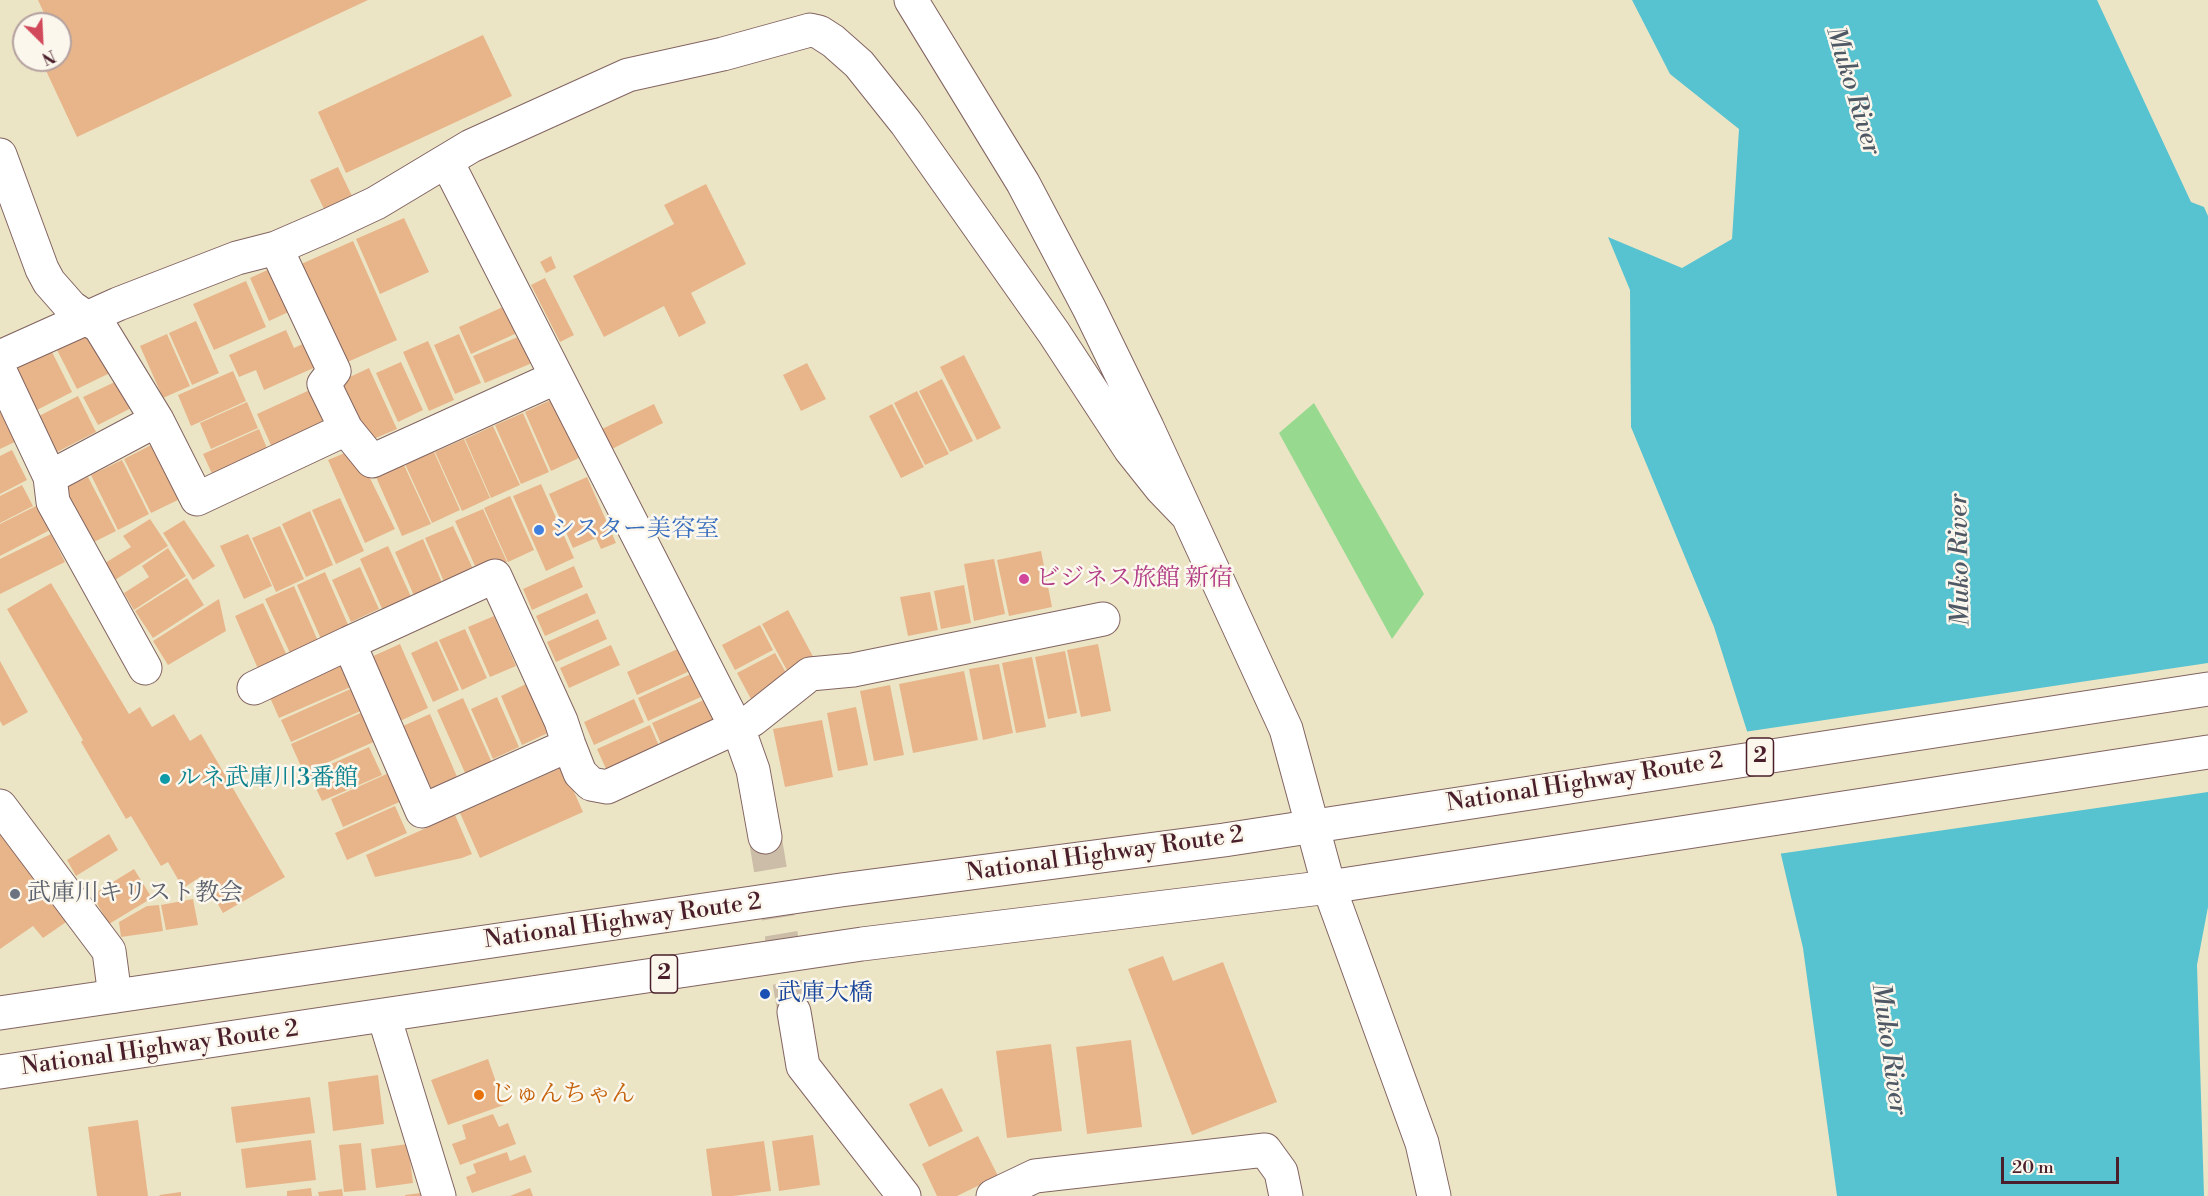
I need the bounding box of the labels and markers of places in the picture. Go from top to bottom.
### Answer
place label: シスター美容室 [551,516,719,544]
marker: シスター美容室 [532,523,546,537]
place label: ビジネス旅館 新宿 [1036,565,1233,593]
marker: ビジネス旅館 新宿 [1017,572,1031,586]
place label: ルネ武庫川3番館 [177,765,358,793]
marker: ルネ武庫川3番館 [158,772,172,786]
place label: 武庫川キリスト教会 [27,880,243,908]
marker: 武庫川キリスト教会 [8,887,22,901]
place label: 武庫大橋 [777,980,873,1008]
marker: 武庫大橋 [758,987,772,1001]
place label: じゅんちゃん [491,1081,635,1109]
marker: じゅんちゃん [472,1088,486,1102]

